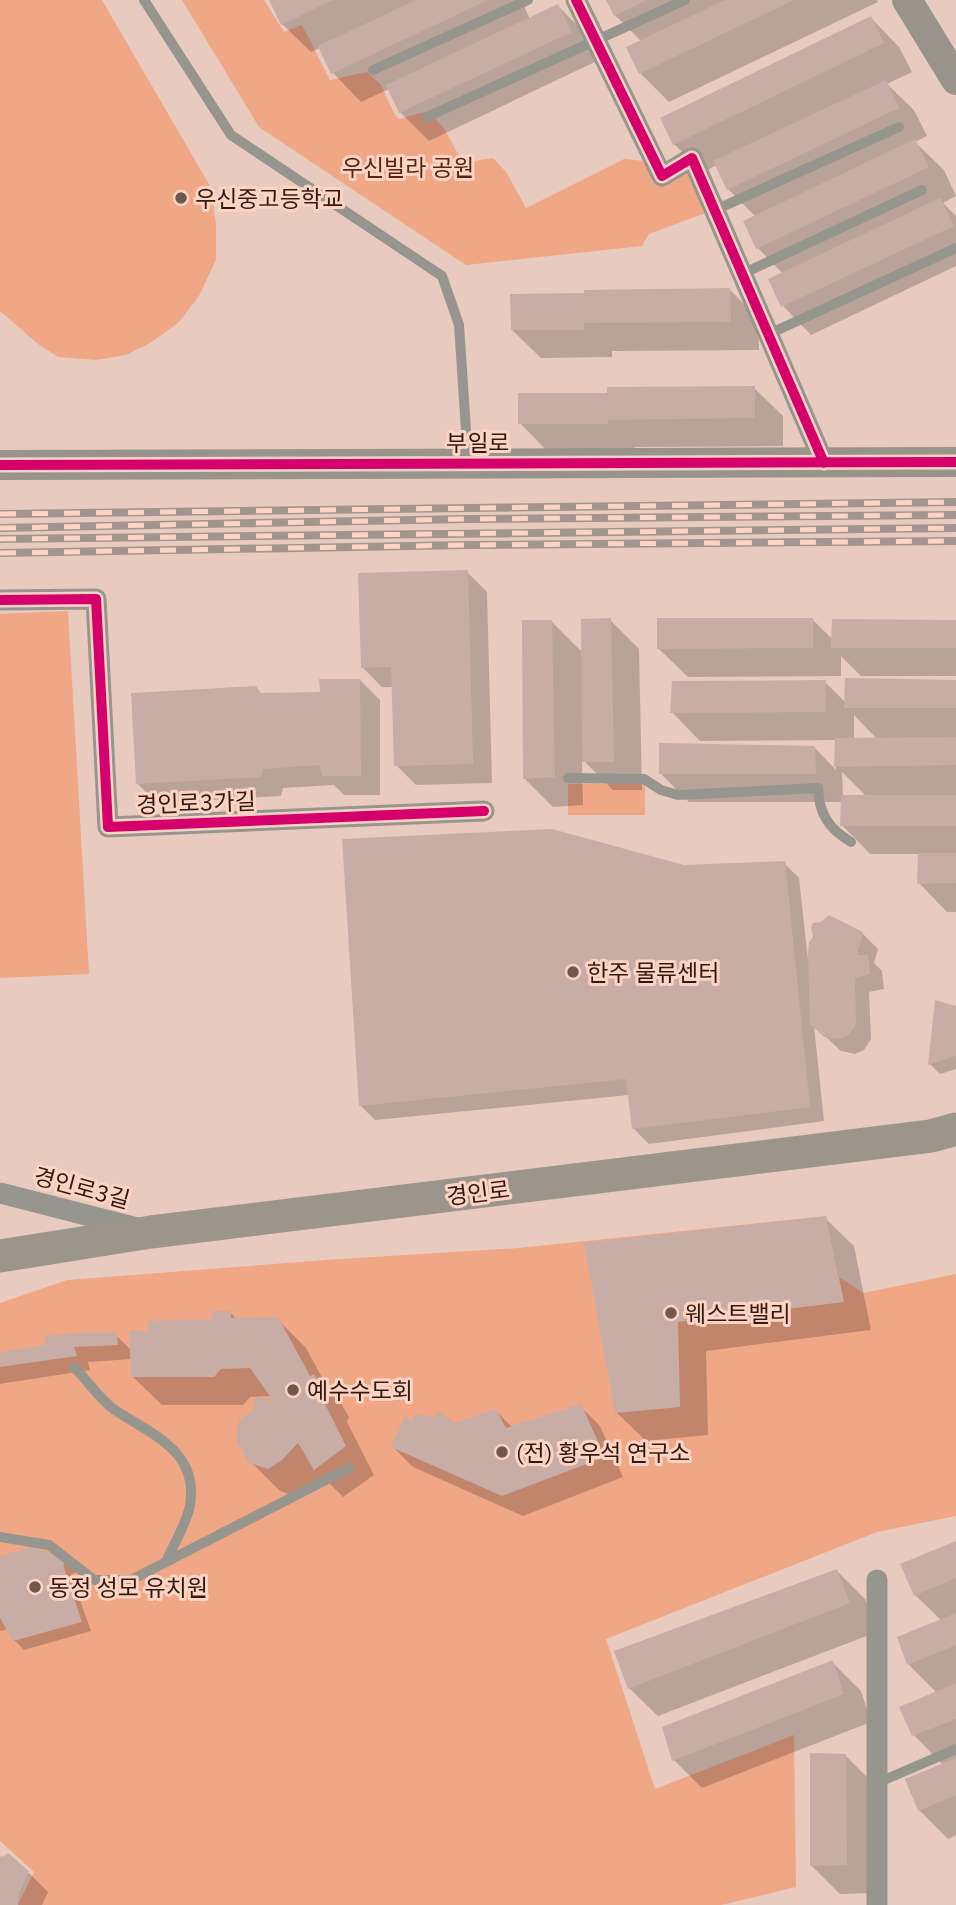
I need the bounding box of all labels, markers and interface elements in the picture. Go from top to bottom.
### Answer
park label: 우신빌라 공원 [342,152,474,182]
place label: 우신중고등학교 [195,183,343,213]
marker: 우신중고등학교 [173,190,189,206]
street label: 부일로 [446,427,510,457]
street label: 경인로3가길 [136,785,256,819]
place label: 한주 물류센터 [587,957,719,987]
marker: 한주 물류센터 [565,964,581,980]
street label: 경인로3길 [31,1160,133,1214]
street label: 경인로 [445,1173,511,1211]
place label: 웨스트밸리 [685,1298,791,1328]
marker: 웨스트밸리 [663,1305,679,1321]
place label: 예수수도회 [307,1375,413,1405]
marker: 예수수도회 [285,1382,301,1398]
place label: (전) 황우석 연구소 [516,1437,690,1467]
marker: (전) 황우석 연구소 [494,1444,510,1460]
place label: 동정 성모 유치원 [49,1572,208,1602]
marker: 동정 성모 유치원 [27,1579,43,1595]

